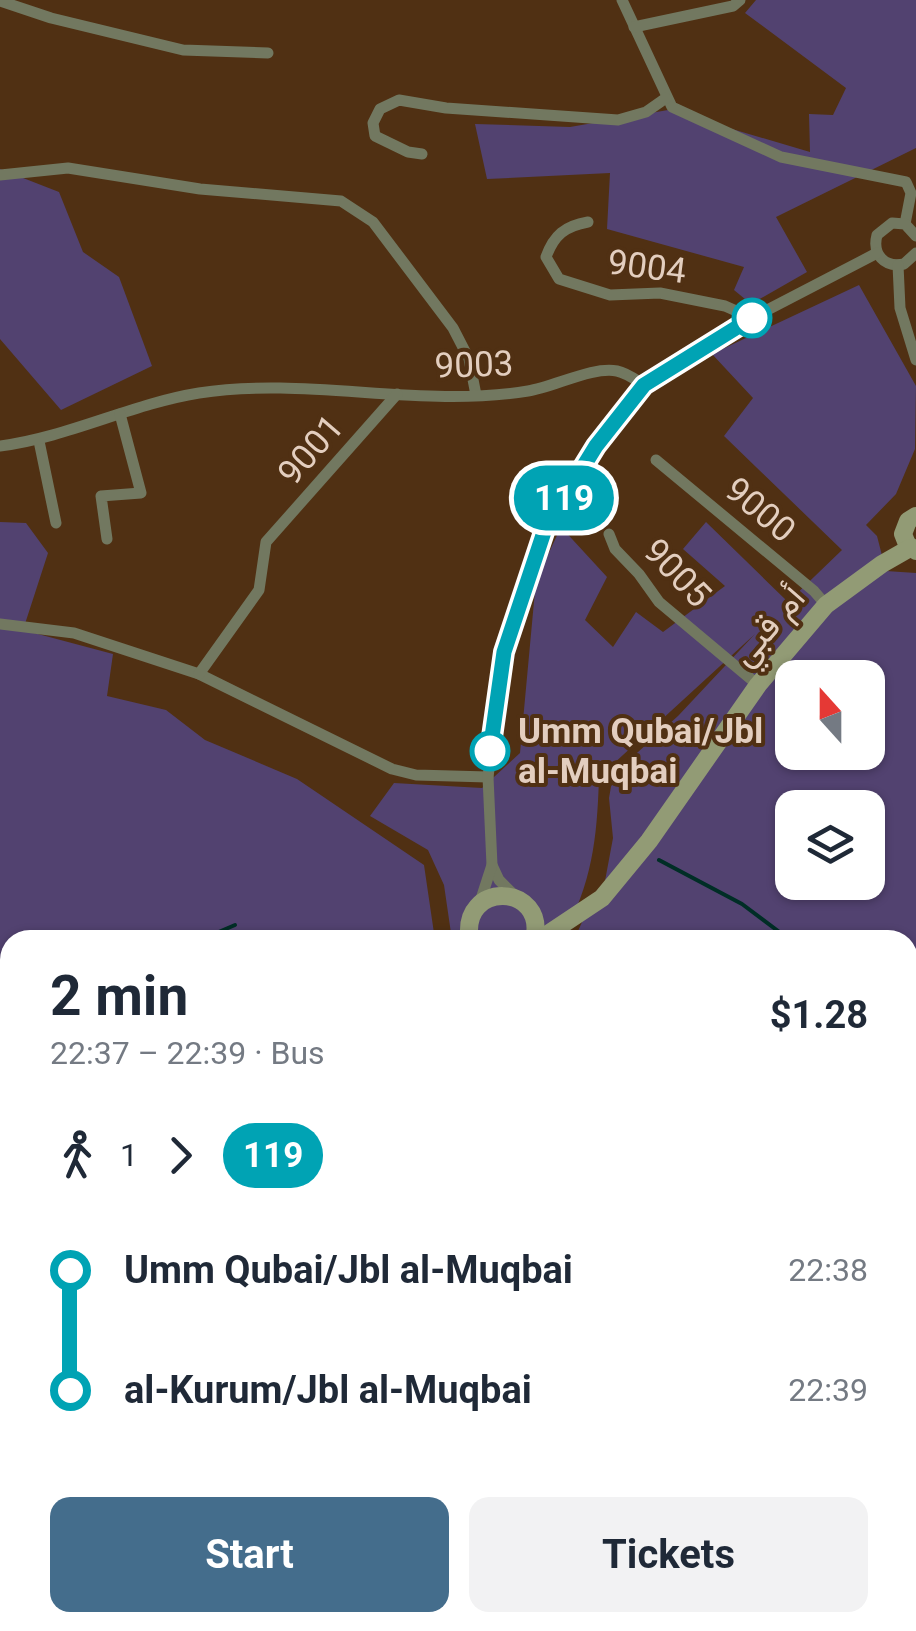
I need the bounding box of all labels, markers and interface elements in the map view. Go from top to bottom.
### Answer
street label: 9004 [605,242,689,292]
unlabelled marker [733,299,771,337]
street label: 9003 [434,343,514,387]
street label: 9001 [270,407,352,493]
line badge: 119 [506,466,622,530]
street label: 9000 [717,469,803,551]
text: 119 [534,478,594,519]
street label: 9005 [635,530,719,616]
street label: أم قبي [722,578,820,679]
north arrow [775,660,885,770]
map controls [775,660,885,900]
place label: Umm Qubai/Jbl al-Muqbai [518,711,763,792]
marker: Umm Qubai/Jbl al-Muqbai [471,732,509,770]
button: layers [775,790,885,900]
text: 2 min [50,964,188,1028]
text: $1.28 [770,993,868,1037]
text: 22:37 – 22:39 · Bus [50,1034,325,1072]
icon: walk [50,1128,105,1183]
icon: forward [153,1128,208,1183]
text: 119 [243,1135,303,1176]
text: 1 [120,1136,138,1174]
text: Umm Qubai/Jbl al-Muqbai [124,1248,573,1292]
text: 22:38 [788,1251,868,1289]
text: al-Kurum/Jbl al-Muqbai [124,1368,532,1412]
text: 22:39 [788,1371,868,1409]
button: Start [50,1497,449,1612]
button: Tickets [469,1497,868,1612]

